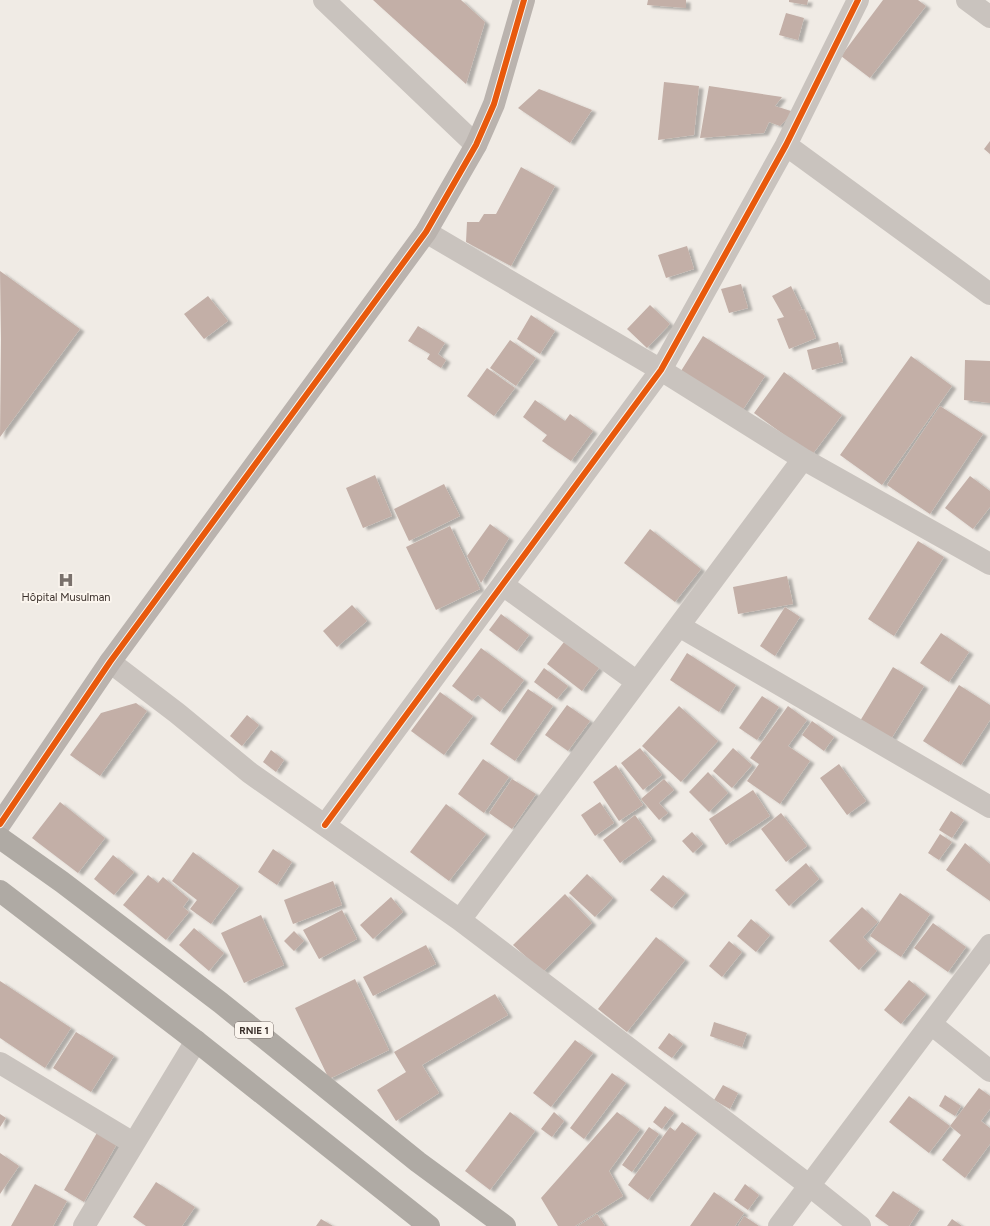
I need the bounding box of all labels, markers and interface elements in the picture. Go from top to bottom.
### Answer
hospital icon: Hôpital Musulman [57,571,75,589]
place label: Hôpital Musulman [22,591,110,604]
road number: RNIE 1 [235,1022,273,1038]

